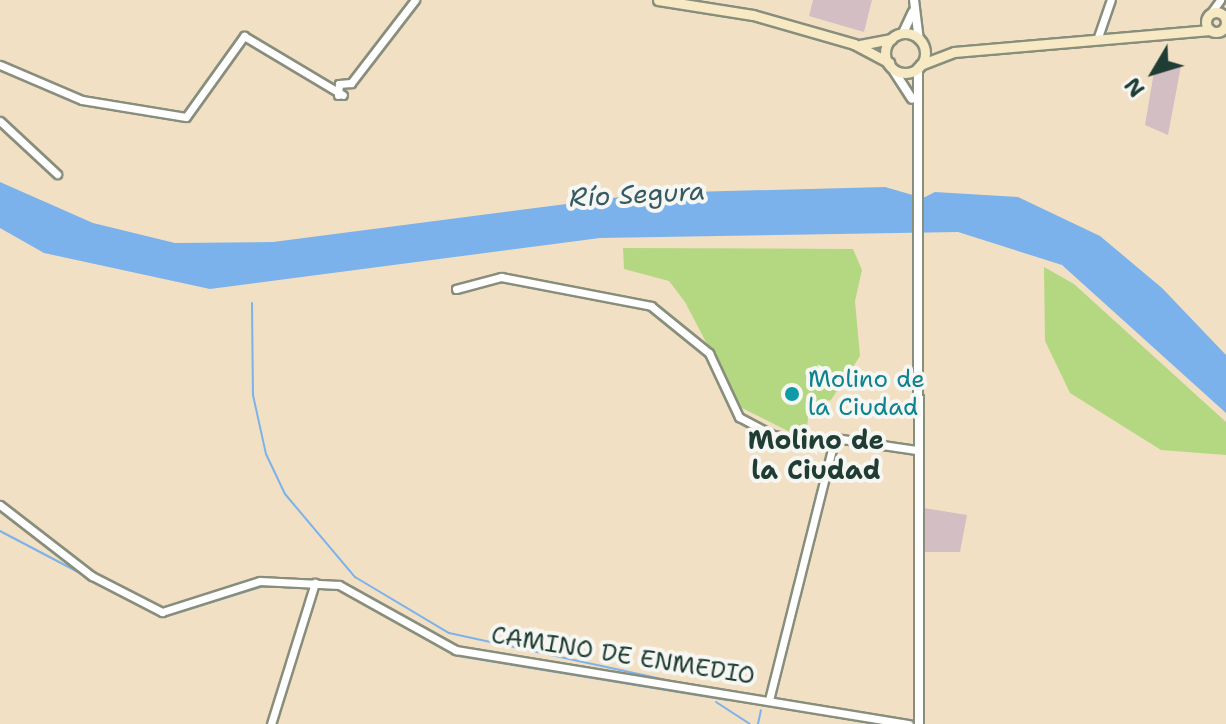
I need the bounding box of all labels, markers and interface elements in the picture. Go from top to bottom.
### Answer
north arrow [1114,32,1194,112]
text: N [1118,71,1151,103]
water label: Río Segura [568,175,706,213]
place label: Molino de la Ciudad [808,366,925,422]
marker: Molino de la Ciudad [783,385,801,403]
district label: Molino de la Ciudad [748,424,884,486]
street label: CAMINO DE ENMEDIO [489,621,757,691]

